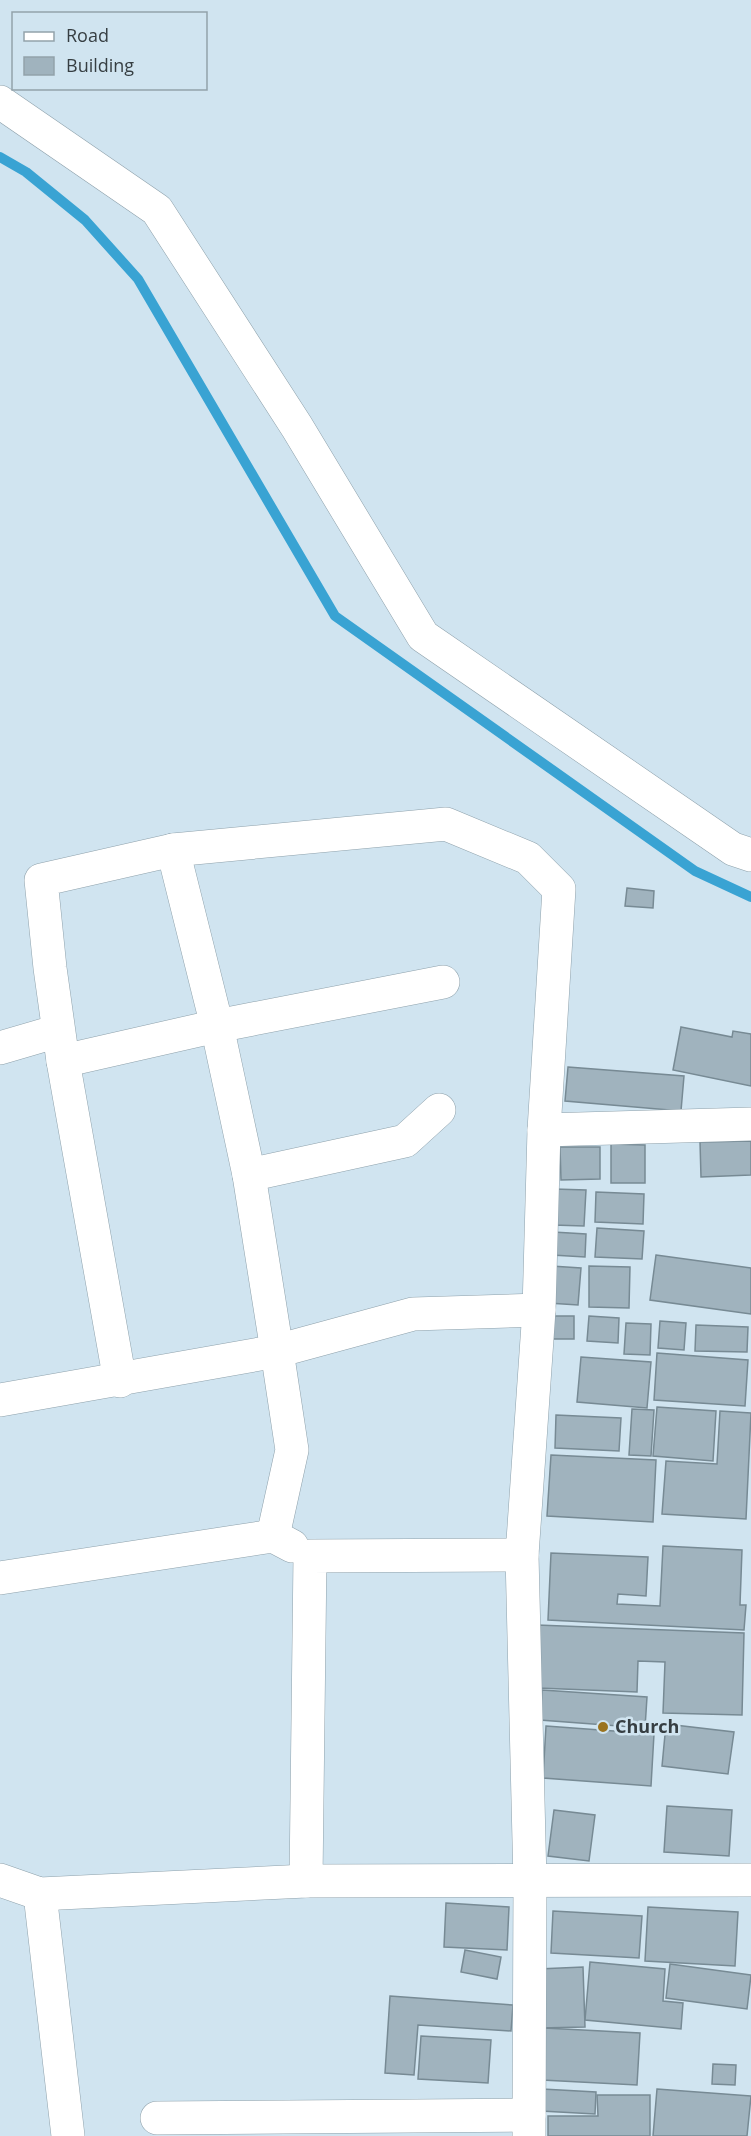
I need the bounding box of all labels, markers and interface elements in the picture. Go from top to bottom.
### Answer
legend [12,12,207,90]
text: Road [66,23,109,47]
text: Building [66,53,134,77]
place label: Church [615,1714,679,1738]
marker: Church [596,1720,610,1734]

